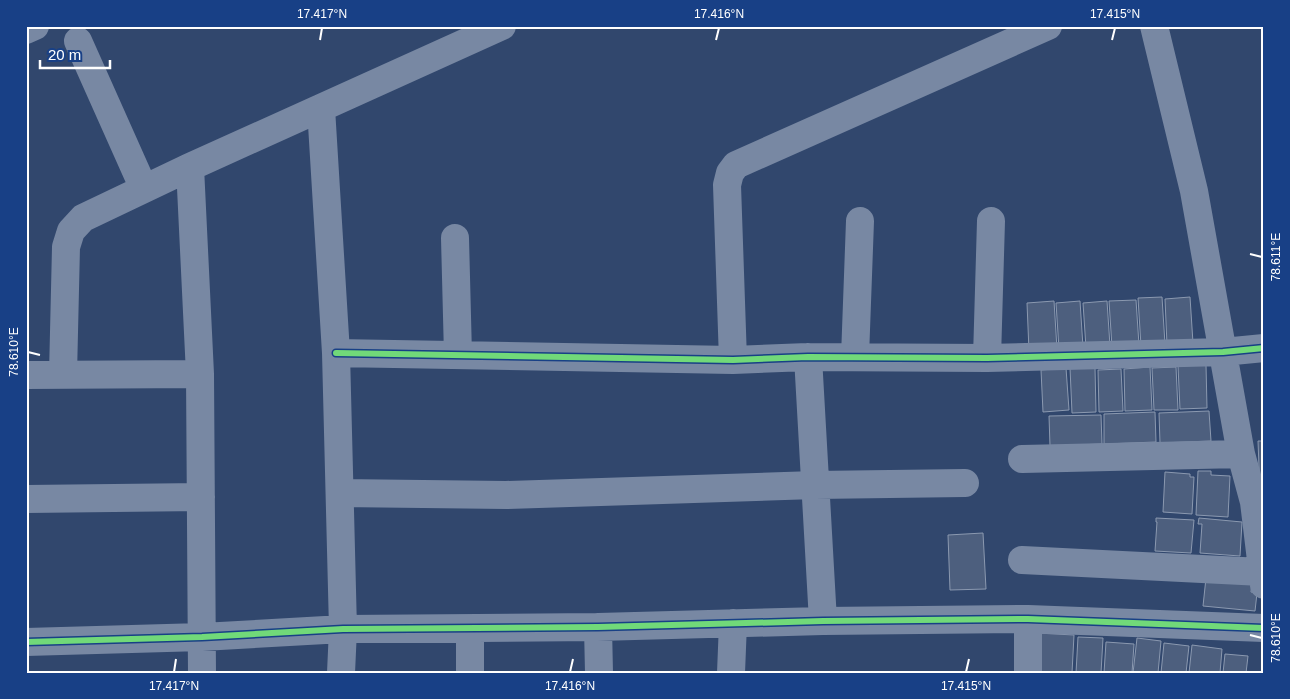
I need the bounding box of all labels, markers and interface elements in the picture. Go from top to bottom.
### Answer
text: 17.417°N [297,7,347,21]
text: 17.416°N [694,7,744,21]
text: 17.415°N [1090,7,1140,21]
scale bar [40,38,110,70]
text: 20 m [48,46,81,63]
text: 78.611°E [1269,233,1283,281]
text: 78.610°E [7,327,21,377]
text: 78.610°E [1269,613,1283,663]
text: 17.417°N [149,679,199,693]
text: 17.416°N [545,679,595,693]
text: 17.415°N [941,679,991,693]

